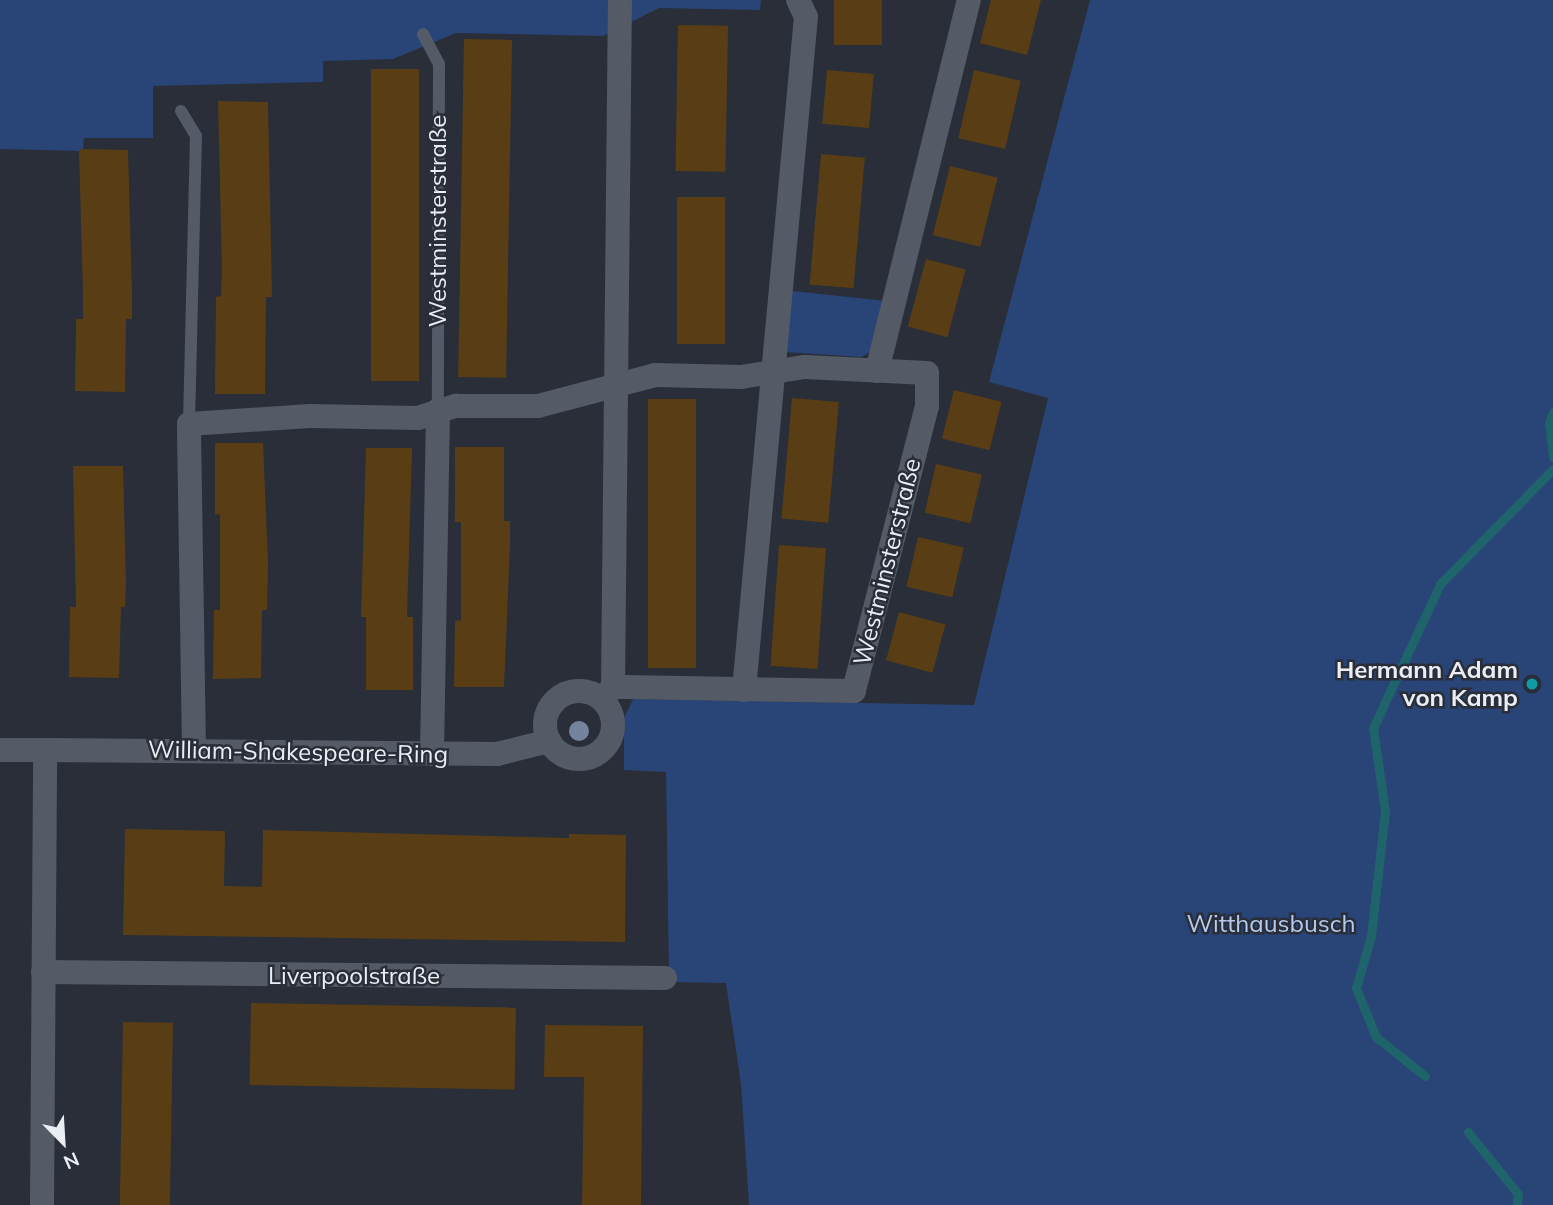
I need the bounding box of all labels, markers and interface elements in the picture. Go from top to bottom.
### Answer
street label: Westminsterstraße [424,115,452,327]
street label: Westminsterstraße [847,455,927,669]
place label: Hermann Adam von Kamp [1336,656,1518,712]
marker: Hermann Adam von Kamp [1524,676,1540,692]
street label: William-Shakespeare-Ring [148,735,448,769]
park label: Witthausbusch [1186,910,1356,938]
street label: Liverpoolstraße [268,962,440,990]
north arrow [28,1107,98,1177]
text: N [60,1147,83,1175]

